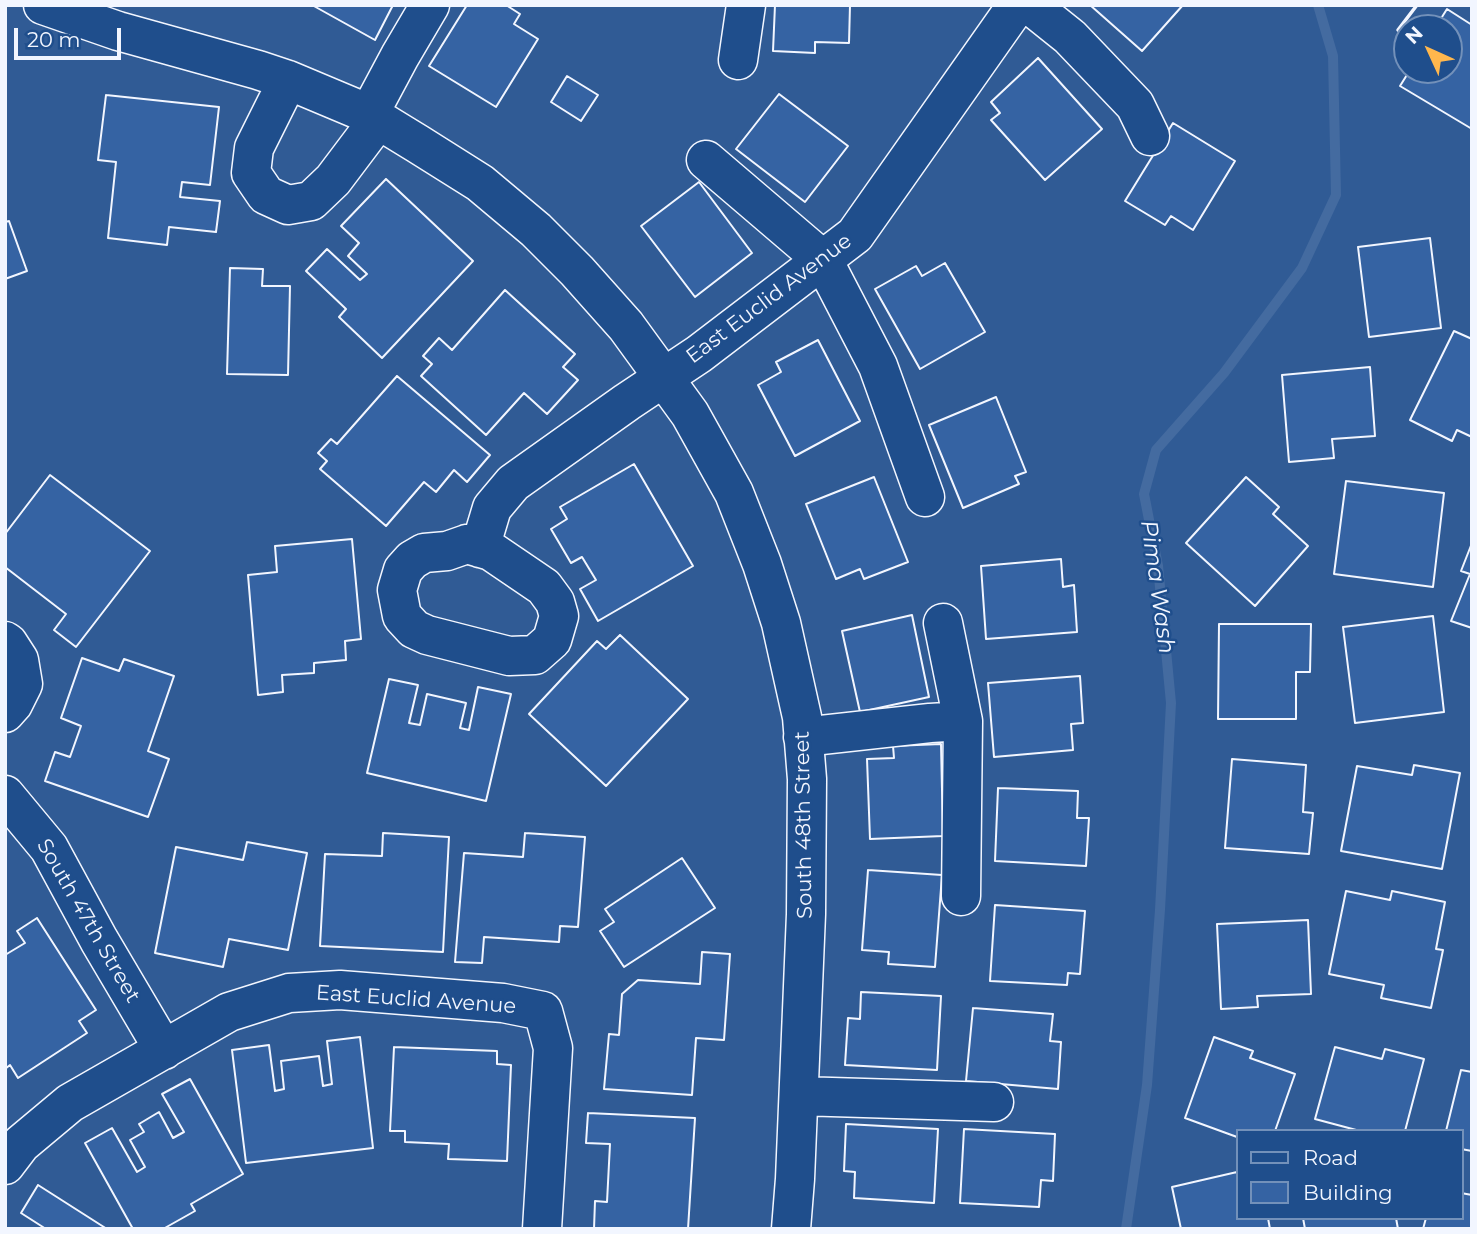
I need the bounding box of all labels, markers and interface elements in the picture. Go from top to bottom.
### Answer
scale bar [18,14,124,58]
north arrow [1393,14,1463,84]
text: N [1401,22,1428,49]
text: 20 m [27,27,81,52]
street label: East Euclid Avenue [681,229,857,369]
water label: Pima Wash [1134,518,1180,656]
street label: South 48th Street [790,731,818,919]
street label: South 47th Street [31,835,145,1007]
street label: East Euclid Avenue [315,980,517,1020]
legend [1236,1129,1463,1220]
text: Road [1303,1145,1358,1170]
text: Building [1303,1180,1393,1205]

